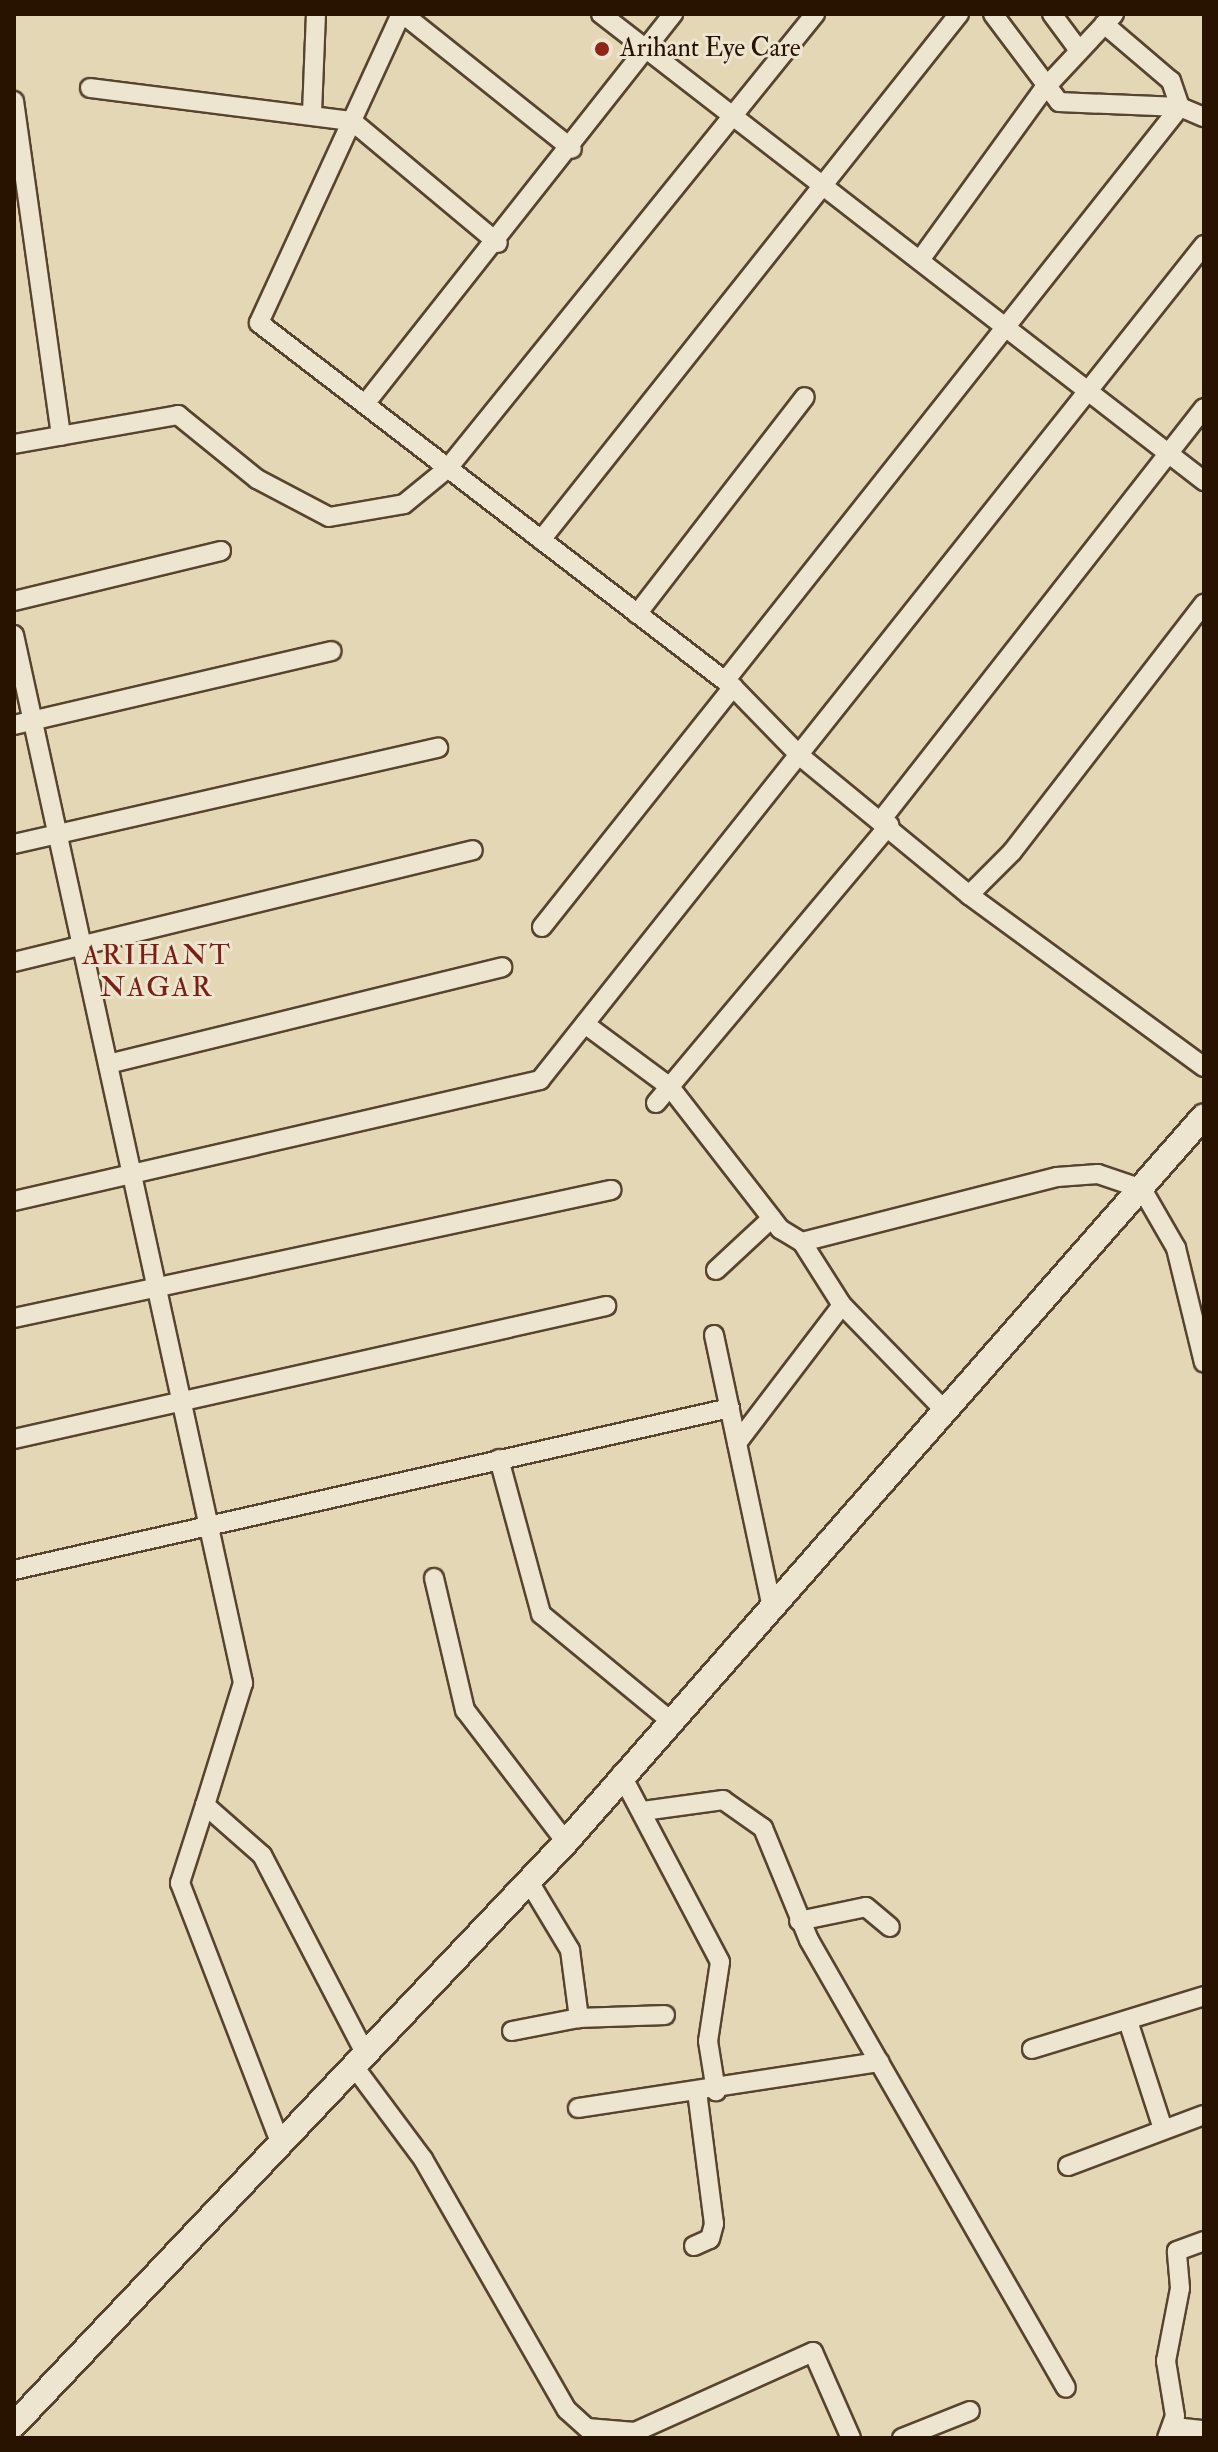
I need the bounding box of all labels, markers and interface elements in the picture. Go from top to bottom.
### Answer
place label: Arihant Eye Care [620,33,801,65]
marker: Arihant Eye Care [591,38,613,60]
district label: ARIHANT NAGAR [82,939,232,1005]

